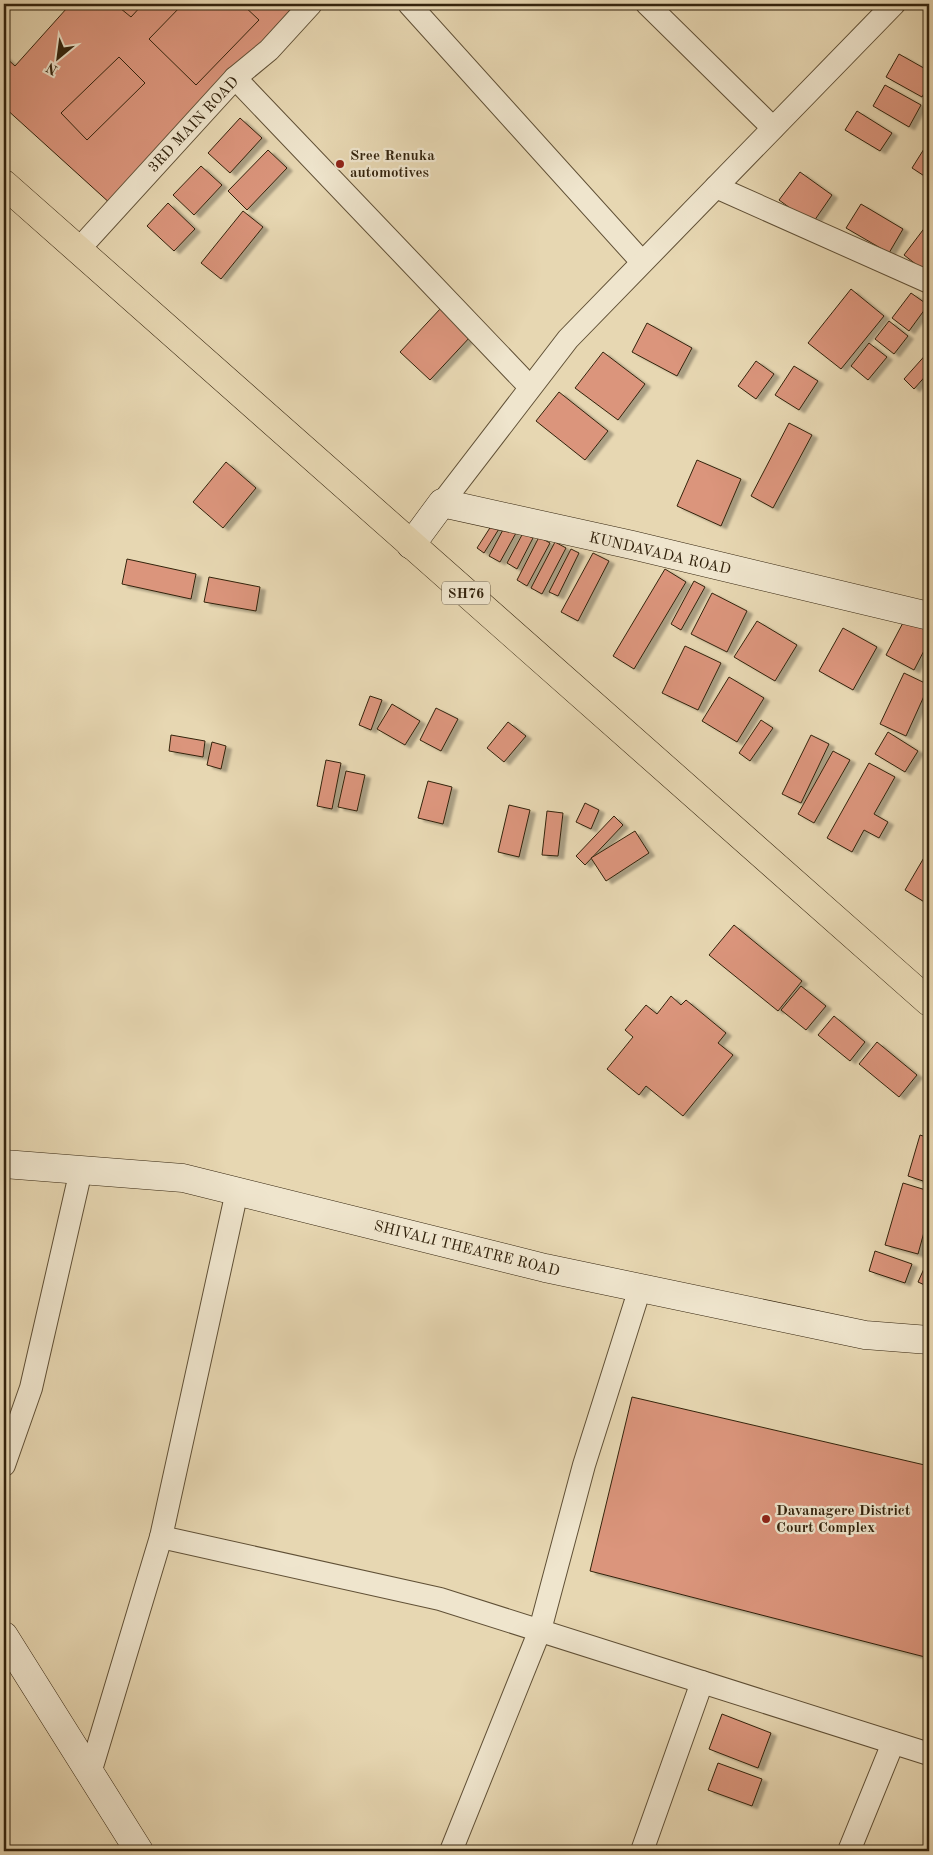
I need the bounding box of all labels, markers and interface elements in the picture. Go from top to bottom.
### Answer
north arrow [32,32,82,82]
text: N [44,60,60,77]
street label: 3RD MAIN ROAD [146,74,242,176]
place label: Sree Renuka automotives [350,149,435,181]
marker: Sree Renuka automotives [334,158,346,170]
street label: KUNDAVADA ROAD [587,531,732,578]
road number: SH76 [442,582,490,604]
street label: SHIVALI THEATRE ROAD [372,1219,561,1280]
place label: Davanagere District Court Complex [776,1504,911,1536]
marker: Davanagere District Court Complex [760,1513,772,1525]

